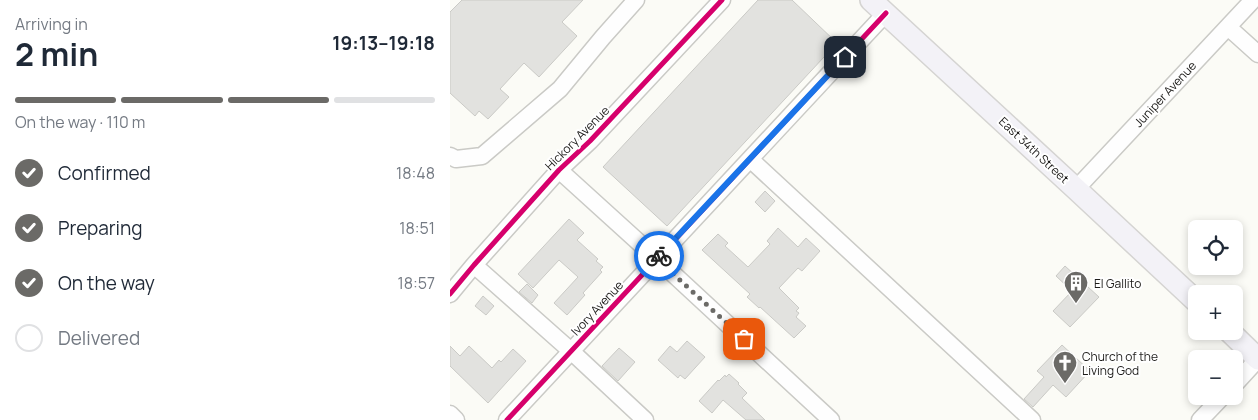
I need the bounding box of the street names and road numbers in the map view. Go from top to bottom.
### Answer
street label: Juniper Avenue [1130,57,1200,131]
street label: Hickory Avenue [541,102,613,174]
street label: East 34th Street [995,113,1073,187]
street label: Ivory Avenue [567,277,627,339]

